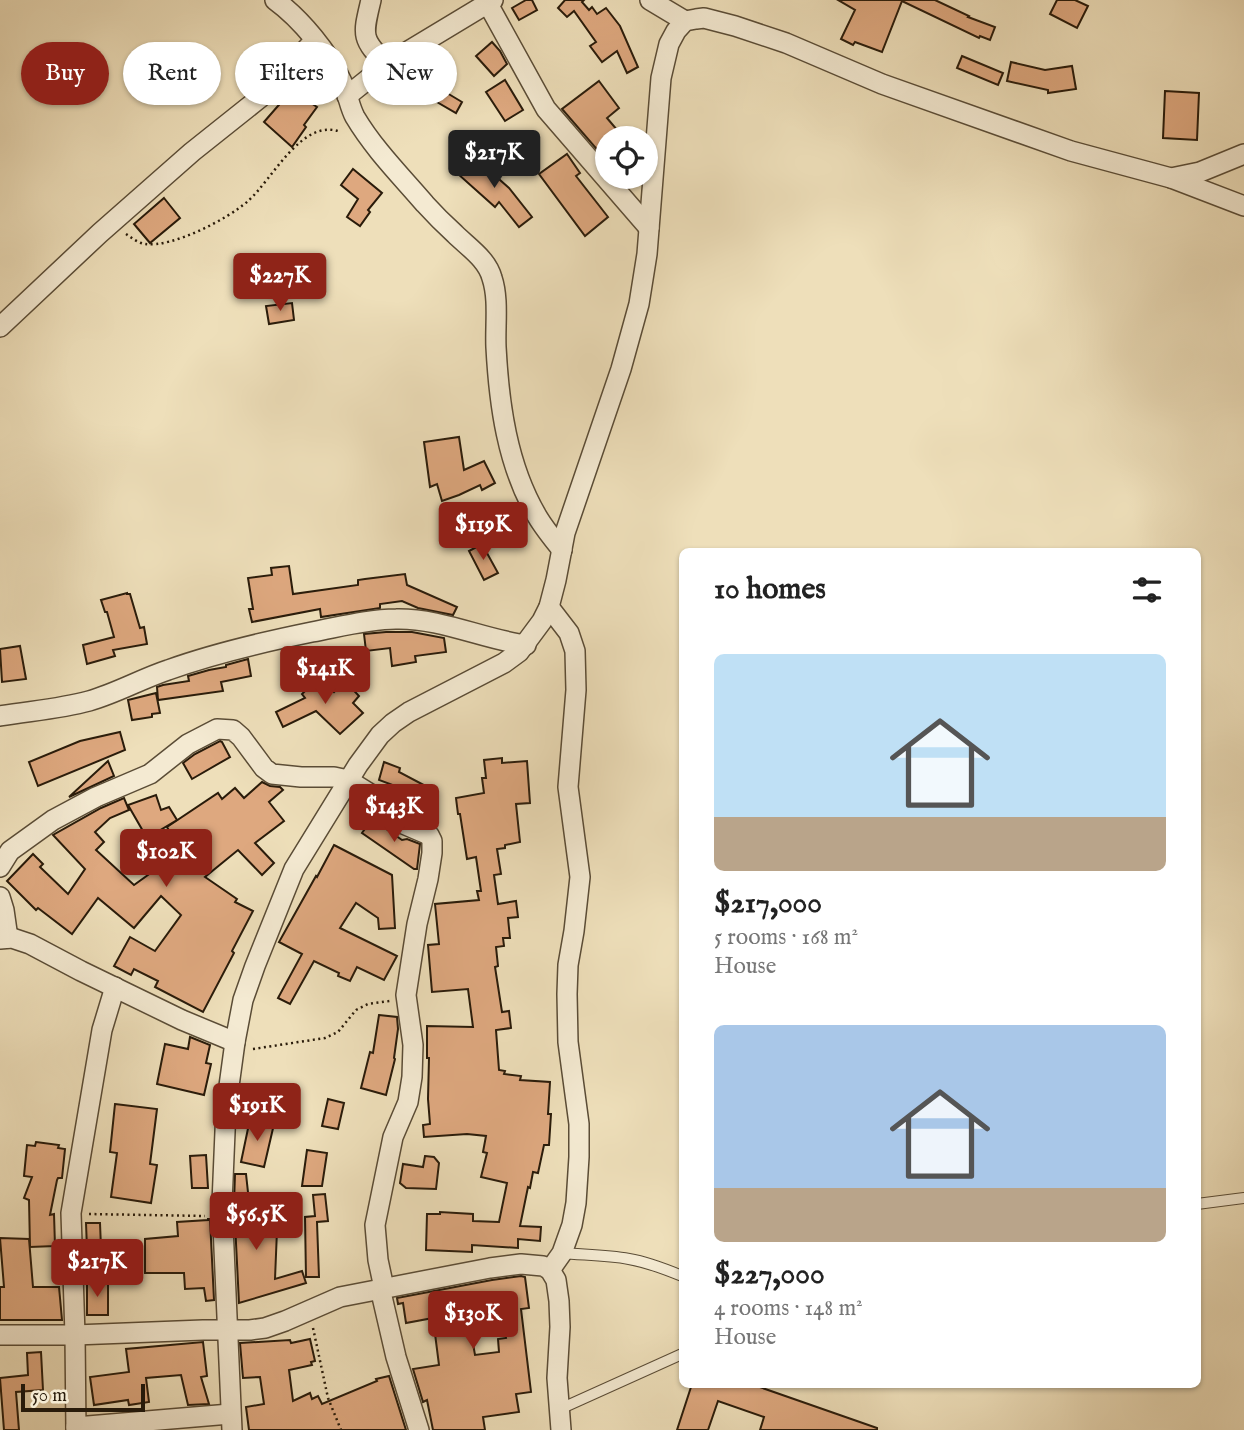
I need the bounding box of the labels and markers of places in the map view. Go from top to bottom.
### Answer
pin: $217K [445,130,543,190]
pin: $227K [231,254,329,313]
pin: $119K [434,503,532,562]
pin: $141K [276,646,374,706]
pin: $143K [345,784,443,844]
pin: $102K [117,830,215,889]
pin: $191K [208,1084,306,1143]
pin: $56.5K [199,1192,313,1252]
pin: $217K [48,1240,146,1299]
pin: $130K [424,1292,522,1351]

